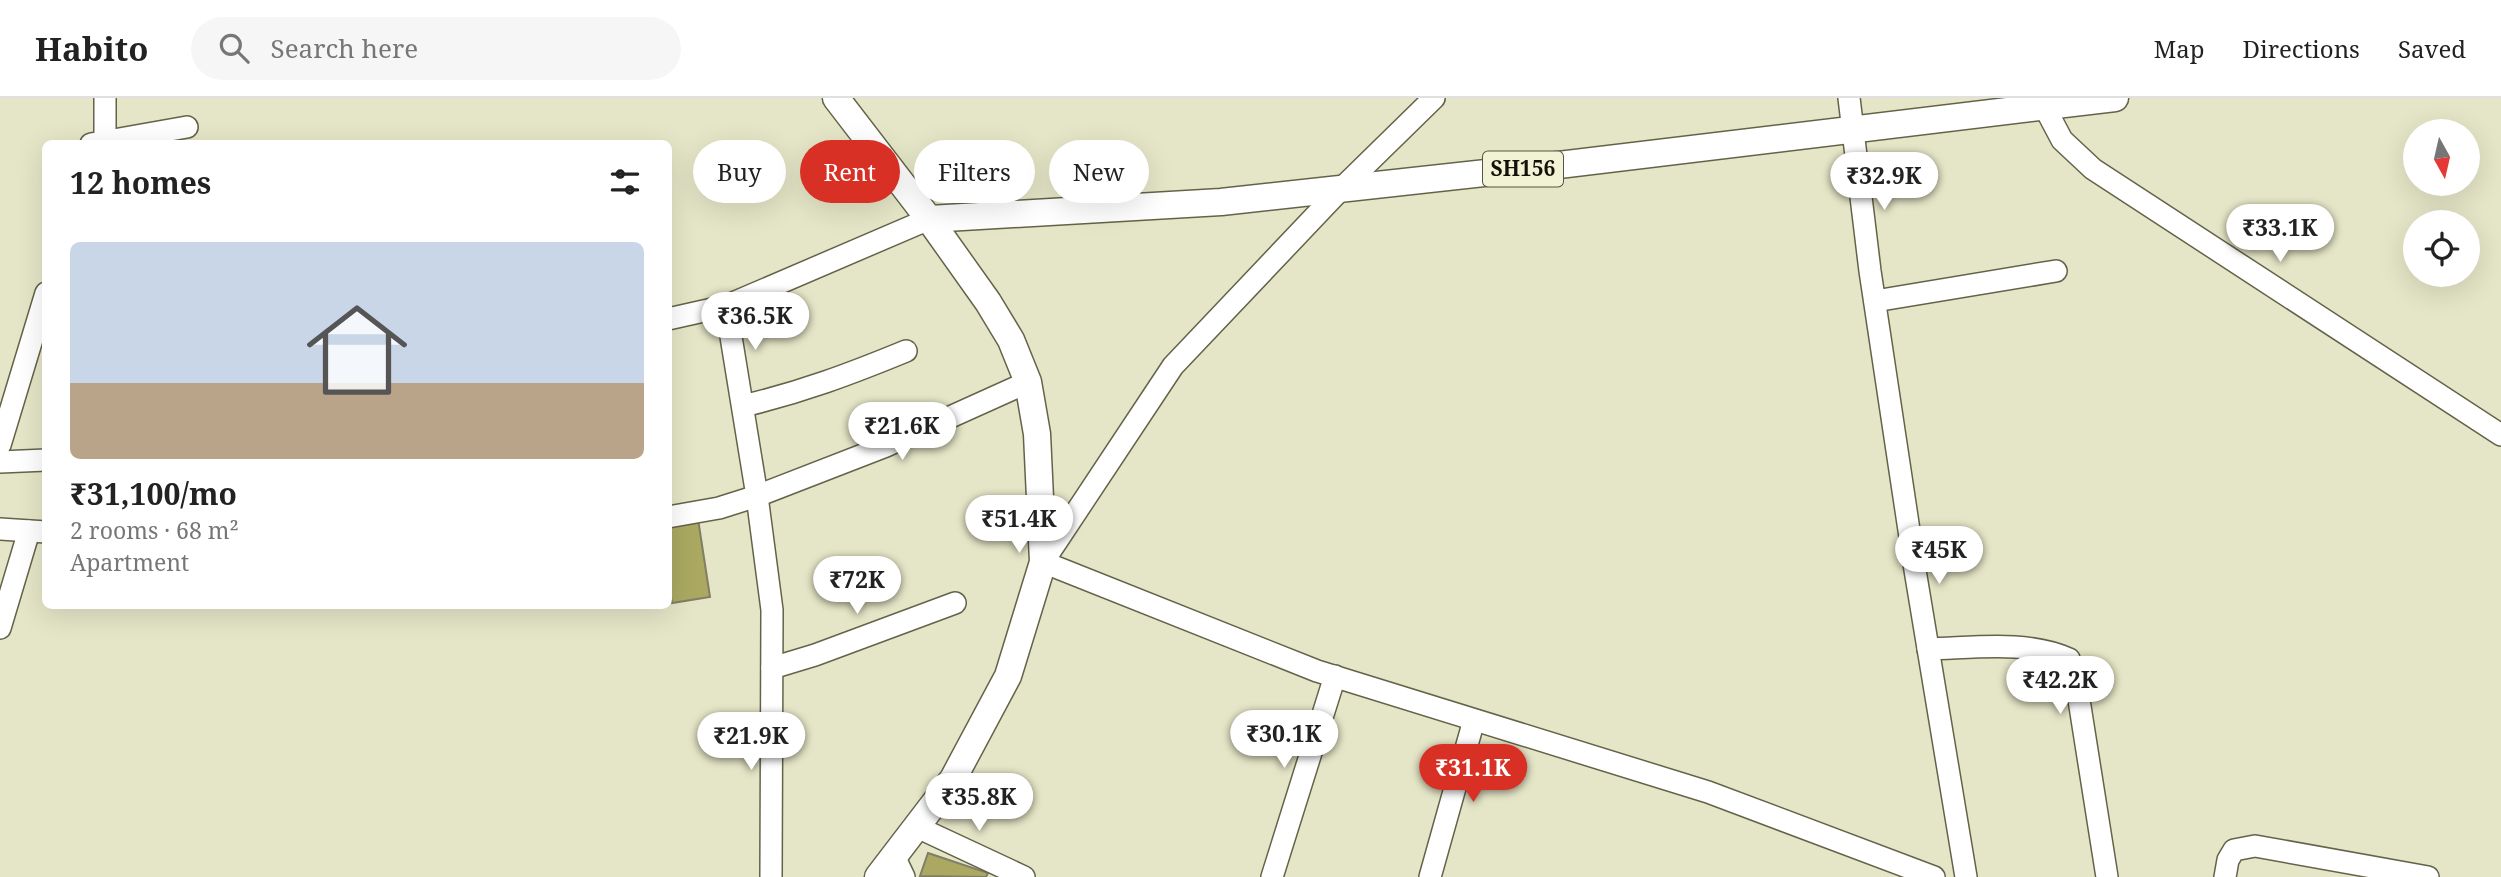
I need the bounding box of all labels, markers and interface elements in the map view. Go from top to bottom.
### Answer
search box [191,17,681,80]
text: Habito [35,26,149,71]
icon: search [215,29,253,67]
text: Search here [271,30,418,66]
text: Map [2154,32,2205,65]
text: Directions [2243,32,2360,65]
text: Saved [2398,32,2466,65]
north arrow [2403,119,2480,196]
map controls [2403,119,2480,287]
chip: Buy [693,140,786,203]
chip: Rent [800,140,900,203]
chip: Filters [914,140,1035,203]
chip: New [1049,140,1149,203]
road number: SH156 [1483,152,1563,186]
pin: ₹32.9K [1827,152,1941,212]
text: ₹32.9K [1846,159,1922,191]
text: 12 homes [70,162,211,203]
icon: filters [606,163,644,201]
pin: ₹33.1K [2223,204,2337,264]
button: locate [2403,210,2480,287]
text: ₹33.1K [2242,211,2318,243]
icon: home [294,287,420,413]
pin: ₹36.5K [698,292,812,352]
text: ₹36.5K [717,299,793,331]
pin: ₹21.6K [845,402,959,462]
text: ₹21.6K [864,409,940,441]
text: ₹31,100/mo [70,473,237,514]
pin: ₹51.4K [962,496,1076,555]
text: ₹51.4K [981,502,1057,534]
text: 2 rooms · 68 m² [70,514,239,546]
pin: ₹45K [1898,526,1980,586]
text: ₹45K [1911,533,1967,565]
text: Apartment [70,546,189,578]
pin: ₹72K [816,556,898,616]
text: ₹72K [829,563,885,595]
pin: ₹42.2K [2003,656,2117,716]
text: ₹42.2K [2022,663,2098,695]
pin: ₹30.1K [1227,710,1341,770]
pin: ₹21.9K [694,712,808,772]
text: ₹30.1K [1246,717,1322,749]
text: ₹21.9K [713,719,789,751]
pin: ₹31.1K [1416,744,1530,804]
text: ₹31.1K [1435,751,1511,783]
pin: ₹35.8K [922,774,1036,833]
text: ₹35.8K [941,780,1017,812]

